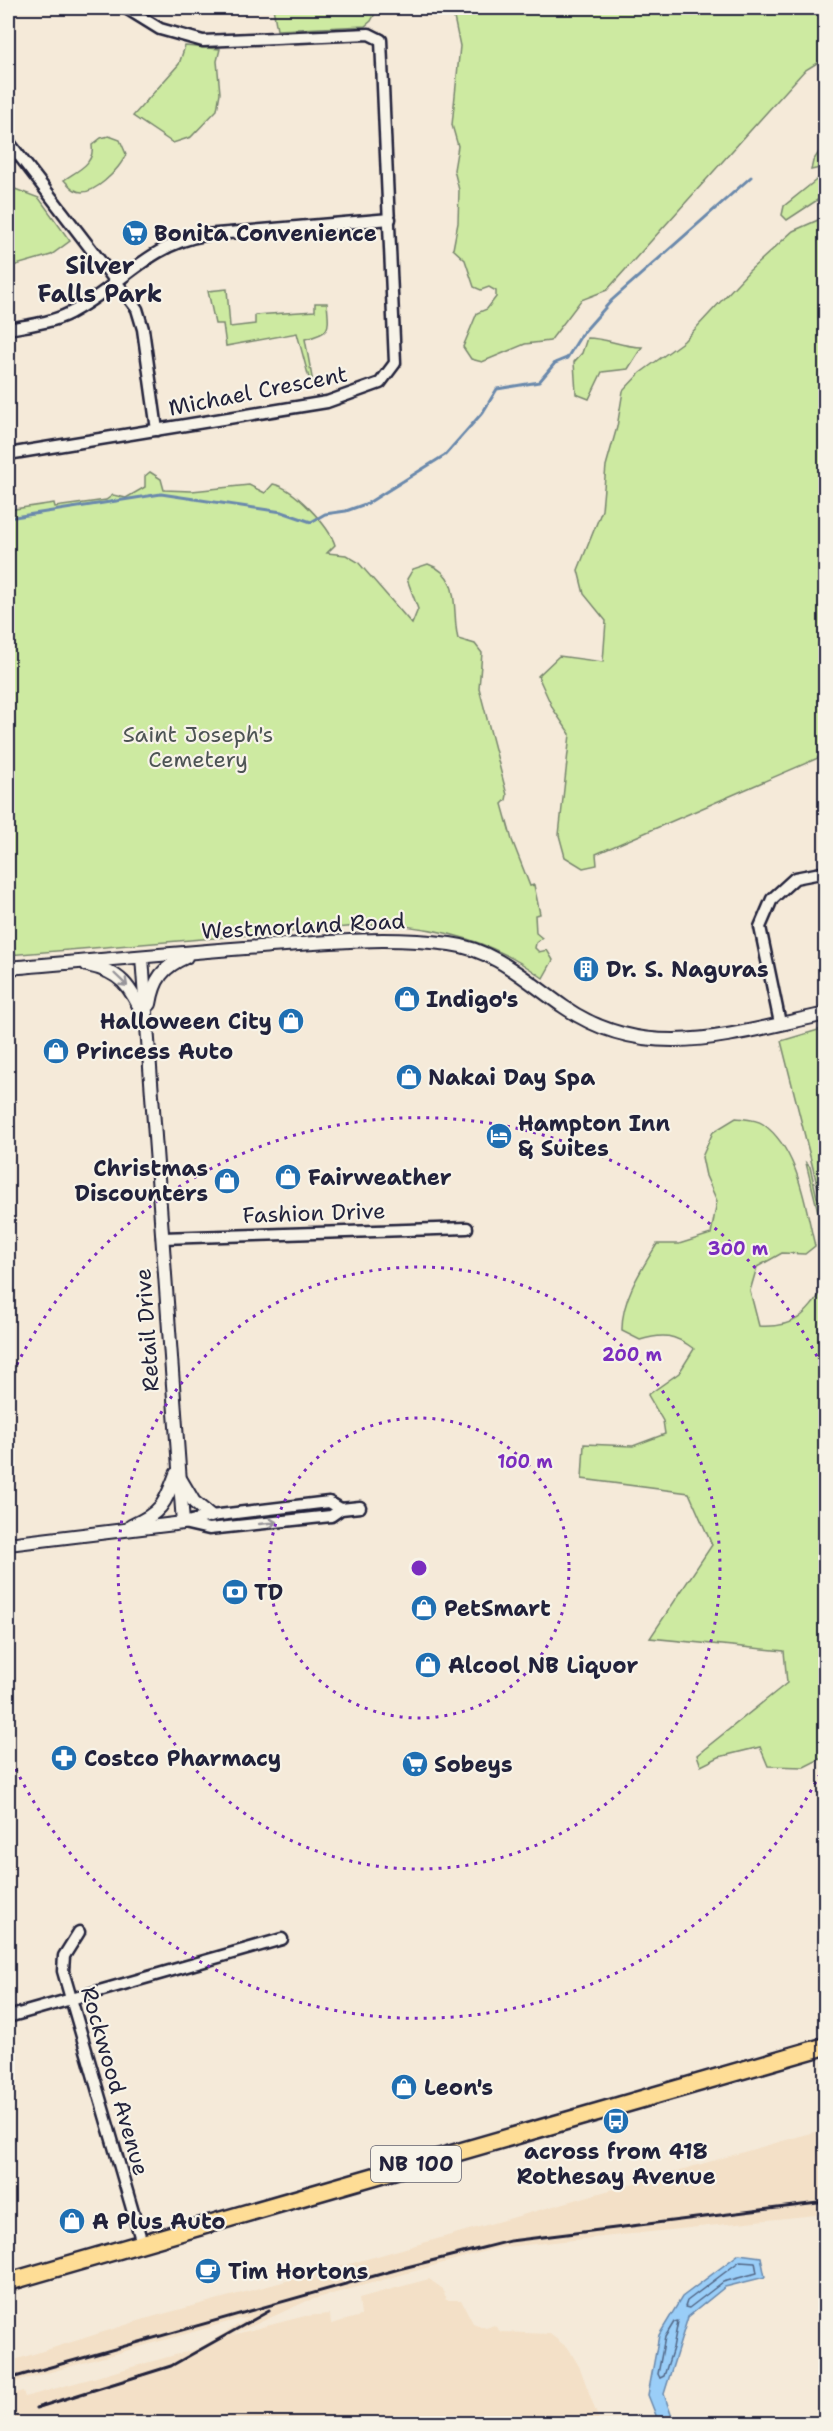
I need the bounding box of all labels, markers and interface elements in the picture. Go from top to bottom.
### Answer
supermarket icon: Bonita Convenience [120,218,150,248]
place label: Bonita Convenience [154,219,377,248]
district label: Silver Falls Park [38,250,162,310]
street label: Michael Crescent [166,359,350,423]
park label: Saint Joseph's Cemetery [123,720,273,774]
street label: Westmorland Road [200,906,406,946]
building icon: Dr. S. Naguras [571,954,601,984]
place label: Dr. S. Naguras [606,955,768,984]
one-way arrow [113,973,128,987]
shop icon: Indigo's [392,984,422,1014]
place label: Indigo's [426,985,518,1014]
shop icon: Halloween City [276,1006,306,1036]
place label: Halloween City [100,1007,272,1036]
shop icon: Princess Auto [41,1036,71,1066]
place label: Princess Auto [76,1037,233,1066]
shop icon: Nakai Day Spa [394,1062,424,1092]
place label: Nakai Day Spa [428,1063,595,1092]
place label: Hampton Inn & Suites [518,1109,670,1163]
hotel icon: Hampton Inn & Suites [484,1121,514,1151]
place label: Christmas Discounters [74,1154,208,1208]
shop icon: Fairweather [273,1162,303,1192]
place label: Fairweather [308,1163,452,1192]
shop icon: Christmas Discounters [212,1166,242,1196]
street label: Fashion Drive [242,1196,386,1230]
text: 300 m [708,1237,769,1261]
street label: Retail Drive [128,1267,166,1393]
text: 200 m [602,1343,663,1367]
text: 100 m [497,1450,553,1474]
one-way arrow [257,1517,277,1528]
centre of rings [409,1558,429,1578]
bank icon: TD [220,1577,250,1607]
place label: TD [254,1578,283,1607]
shop icon: PetSmart [409,1593,439,1623]
place label: PetSmart [444,1594,551,1623]
shop icon: Alcool NB Liquor [413,1650,443,1680]
place label: Alcool NB Liquor [448,1651,639,1680]
pharmacy icon: Costco Pharmacy [49,1743,79,1773]
place label: Costco Pharmacy [84,1744,281,1773]
supermarket icon: Sobeys [400,1749,430,1779]
place label: Sobeys [434,1750,513,1779]
street label: Rockwood Avenue [74,1983,156,2179]
shop icon: Leon's [389,2072,419,2102]
place label: Leon's [424,2073,493,2102]
bus stop icon: across from 418 Rothesay Avenue [601,2106,631,2136]
place label: across from 418 Rothesay Avenue [516,2137,716,2191]
road number: NB 100 [371,2146,461,2182]
shop icon: A Plus Auto [57,2206,87,2236]
place label: A Plus Auto [92,2207,226,2236]
cafe icon: Tim Hortons [193,2256,223,2286]
place label: Tim Hortons [228,2257,368,2286]

